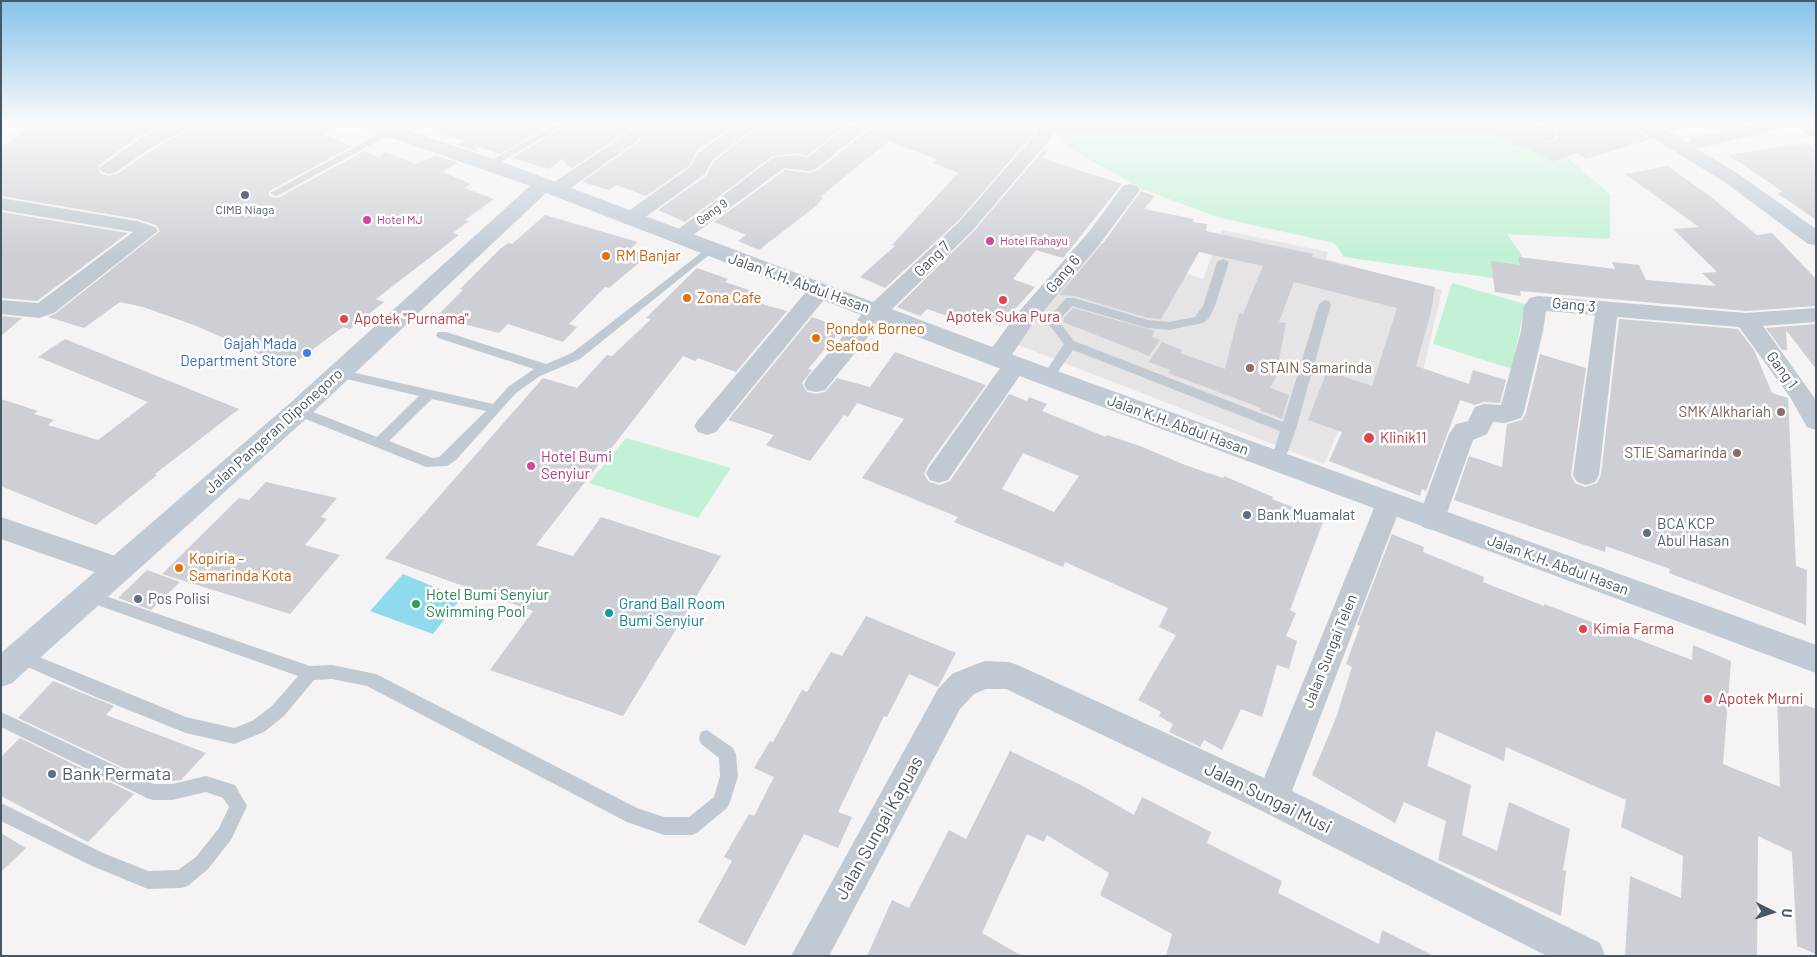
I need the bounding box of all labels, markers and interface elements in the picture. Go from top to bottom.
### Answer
marker: CIMB Niaga [239,189,251,201]
street label: Gang 9 [694,196,730,228]
place label: CIMB Niaga [216,203,274,217]
place label: Hotel MJ [377,213,423,227]
marker: Hotel MJ [361,214,373,226]
place label: Hotel Rahayu [1000,234,1068,248]
marker: Hotel Rahayu [984,235,996,247]
street label: Gang 7 [910,237,954,281]
place label: RM Banjar [616,247,681,265]
street label: Jalan K.H. Abdul Hasan [726,249,872,317]
marker: RM Banjar [600,250,612,262]
street label: Gang 6 [1042,252,1084,296]
place label: Zona Cafe [697,289,761,307]
marker: Zona Cafe [681,292,693,304]
marker: Apotek Suka Pura [997,294,1009,306]
street label: Gang 3 [1552,294,1596,316]
place label: Apotek Suka Pura [946,308,1060,326]
place label: Apotek "Purnama" [354,310,469,328]
marker: Apotek "Purnama" [338,313,350,325]
place label: Pondok Borneo Seafood [826,320,925,355]
marker: Pondok Borneo Seafood [810,332,822,344]
place label: Gajah Mada Department Store [180,335,297,370]
marker: Gajah Mada Department Store [301,347,313,359]
street label: Gang 1 [1763,348,1801,392]
place label: STAIN Samarinda [1260,359,1372,377]
marker: STAIN Samarinda [1244,362,1256,374]
street label: Jalan Pangeran Diponegoro [202,365,346,497]
street label: Jalan K.H. Abdul Hasan [1105,391,1251,459]
place label: SMK Alkhariah [1678,403,1771,421]
marker: SMK Alkhariah [1775,406,1787,418]
place label: Klinik11 [1380,429,1426,447]
marker: Klinik11 [1362,431,1376,445]
place label: STIE Samarinda [1624,444,1727,462]
marker: STIE Samarinda [1731,447,1743,459]
place label: Hotel Bumi Senyiur [541,448,612,483]
marker: Hotel Bumi Senyiur [525,460,537,472]
place label: Bank Muamalat [1257,506,1356,524]
marker: Bank Muamalat [1241,509,1253,521]
place label: BCA KCP Abul Hasan [1657,515,1729,550]
marker: BCA KCP Abul Hasan [1641,527,1653,539]
street label: Jalan K.H. Abdul Hasan [1485,531,1631,599]
place label: Kopiria - Samarinda Kota [189,550,292,585]
marker: Kopiria - Samarinda Kota [173,562,185,574]
place label: Hotel Bumi Senyiur Swimming Pool [426,586,549,621]
place label: Pos Polisi [148,590,210,608]
street label: Jalan Sungai Telen [1299,592,1361,710]
marker: Pos Polisi [132,593,144,605]
place label: Grand Ball Room Bumi Senyiur [619,595,725,630]
marker: Hotel Bumi Senyiur Swimming Pool [410,598,422,610]
marker: Grand Ball Room Bumi Senyiur [603,607,615,619]
place label: Kimia Farma [1593,620,1674,638]
marker: Kimia Farma [1577,623,1589,635]
place label: Apotek Murni [1718,690,1803,708]
marker: Apotek Murni [1702,693,1714,705]
street label: Jalan Sungai Kapuas [831,752,927,904]
street label: Jalan Sungai Musi [1201,758,1335,838]
place label: Bank Permata [62,763,171,785]
marker: Bank Permata [46,768,58,780]
north arrow [1747,887,1797,937]
text: U [1779,908,1796,918]

